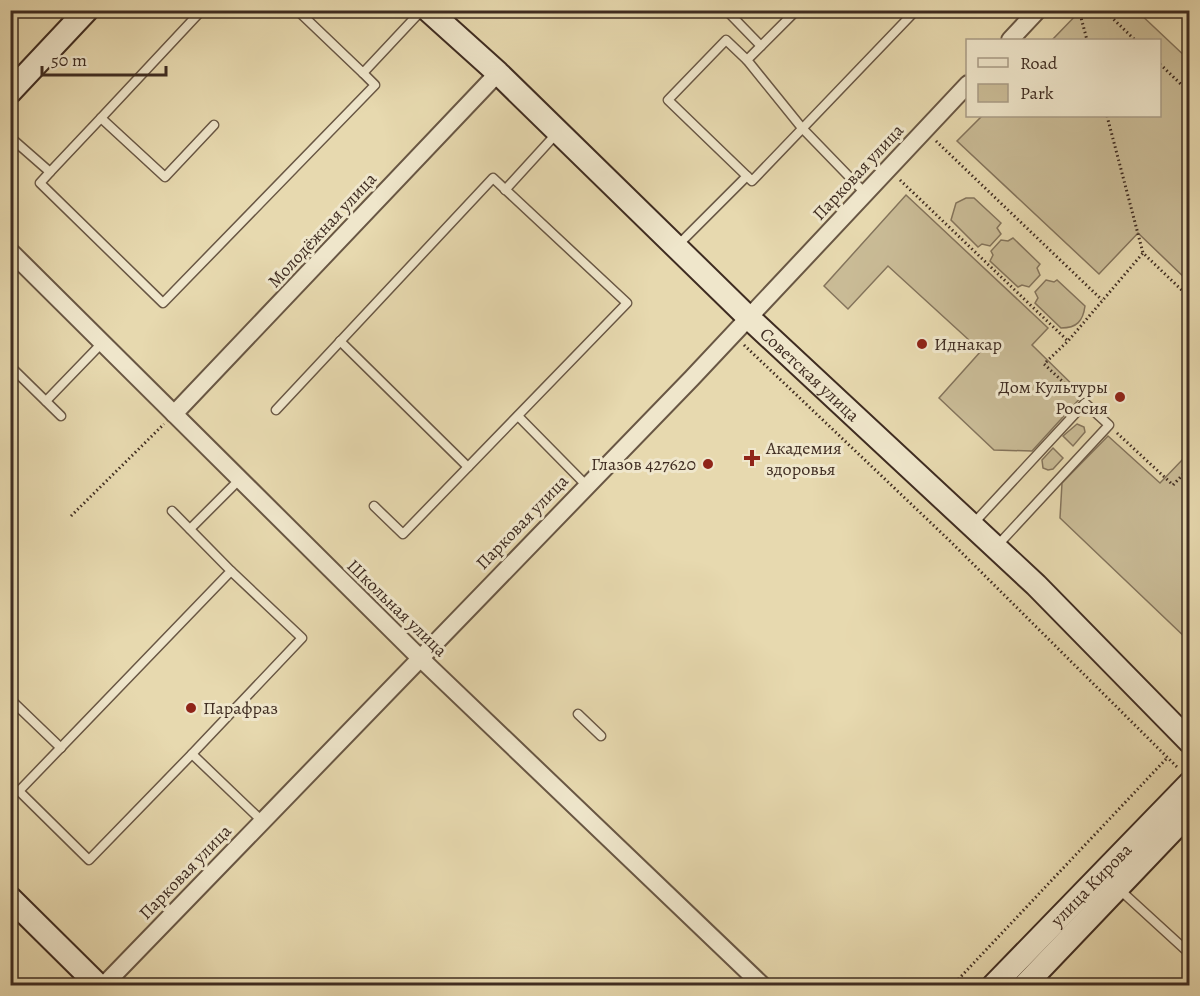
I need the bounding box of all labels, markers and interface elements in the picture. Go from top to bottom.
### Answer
scale bar [42,39,166,77]
legend [966,39,1161,117]
text: 50 m [51,48,87,72]
text: Road [1020,51,1058,75]
text: Park [1020,81,1054,105]
street label: Парковая улица [807,118,909,225]
street label: Молодёжная улица [262,167,382,293]
street label: Советская улица [755,322,865,427]
place label: Иднакар [934,332,1002,356]
marker: Иднакар [915,337,929,351]
place label: Дом Культуры Россия [998,375,1108,420]
marker: Дом Культуры Россия [1113,390,1127,404]
place label: Академия здоровья [765,436,842,481]
marker: Академия здоровья [743,449,761,467]
place label: Глазов 427620 [591,452,696,476]
marker: Глазов 427620 [701,457,715,471]
street label: Парковая улица [471,469,574,575]
street label: Школьная улица [342,554,453,663]
place label: Парафраз [203,696,278,720]
marker: Парафраз [184,701,198,715]
street label: Парковая улица [134,819,237,925]
street label: улица Кирова [1045,838,1138,932]

